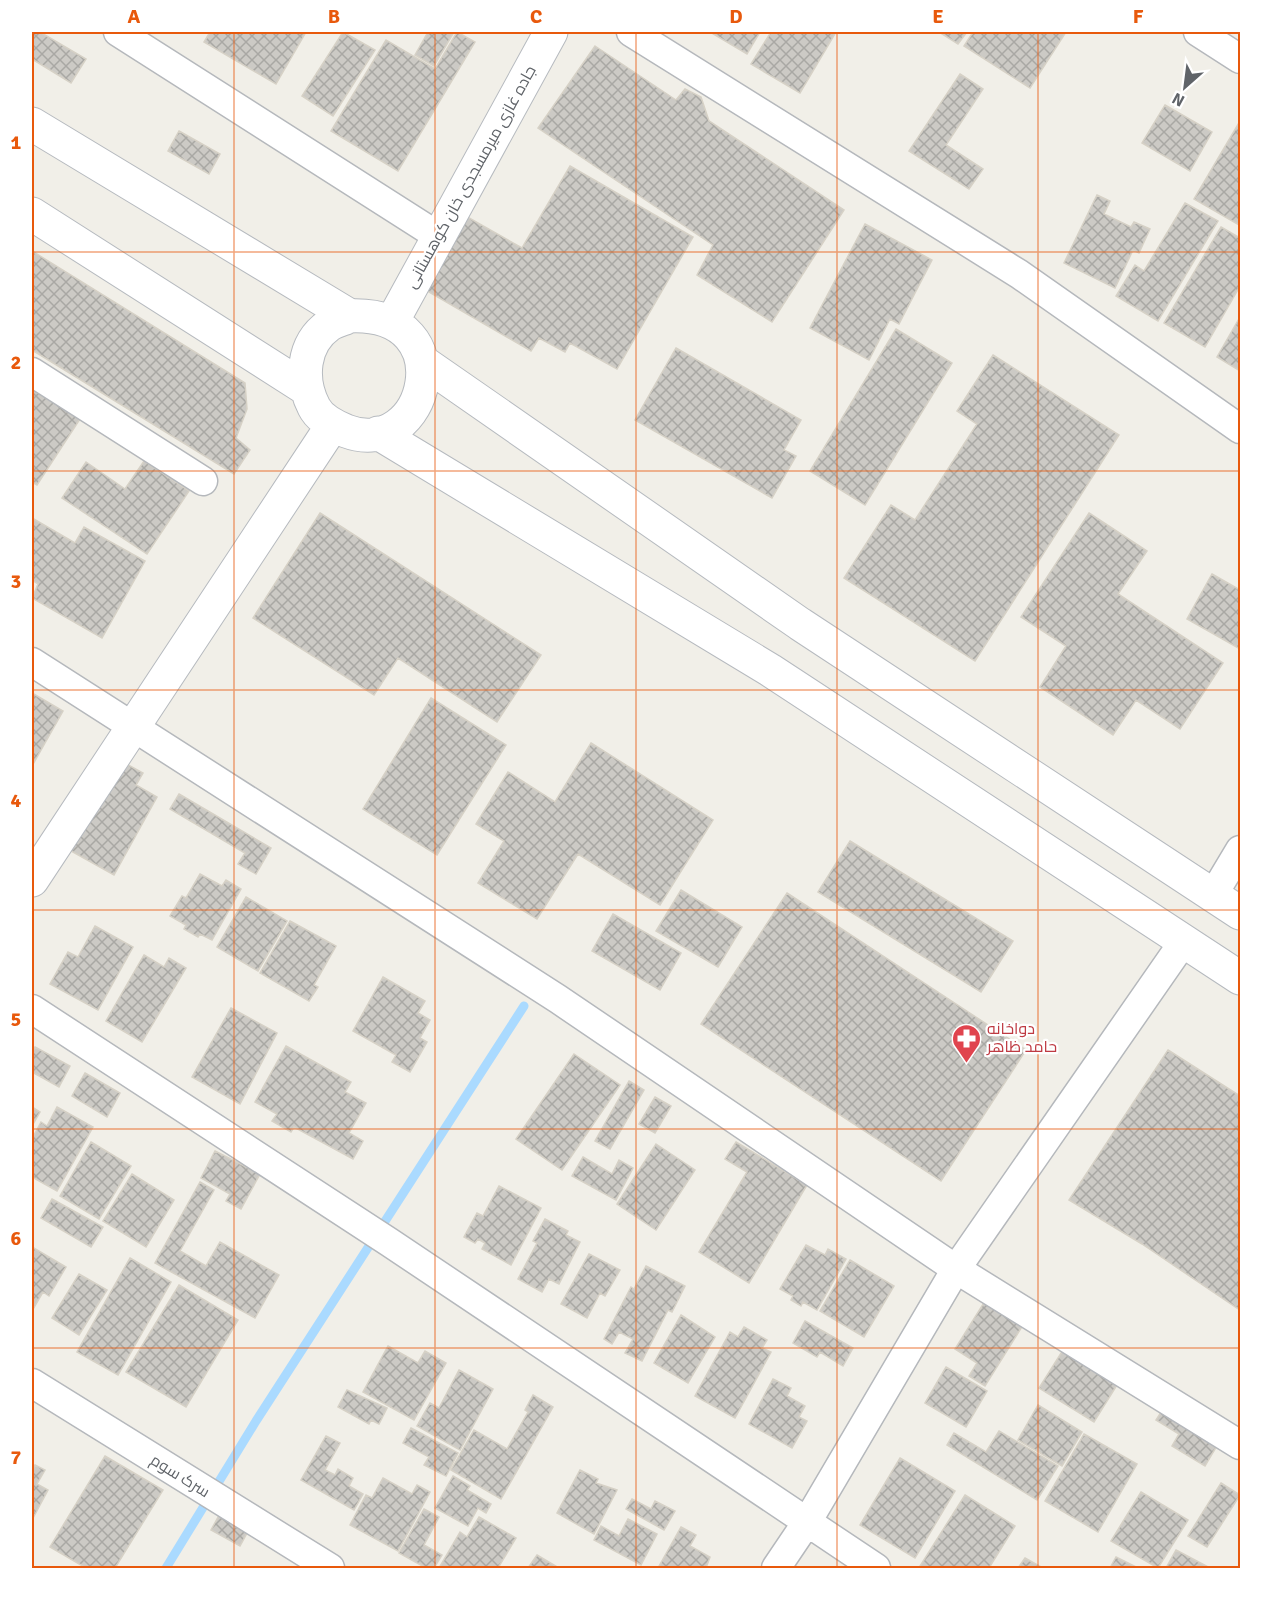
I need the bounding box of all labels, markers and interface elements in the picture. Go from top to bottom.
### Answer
text: A [128,4,141,29]
text: B [328,4,340,29]
text: C [530,4,542,29]
text: D [729,4,743,29]
text: E [932,4,944,29]
text: F [1133,4,1144,29]
north arrow [1155,57,1215,117]
street label: جاده غازی میرمسجدی خان کوهستانی [401,62,541,292]
text: N [1169,88,1188,111]
text: 1 [11,130,22,155]
text: 2 [11,350,21,375]
text: 3 [11,569,21,594]
text: 4 [11,788,22,813]
text: 5 [11,1007,21,1032]
place label: دواخانه حامد ظاهر [986,1019,1057,1057]
pharmacy icon: دواخانه حامد ظاهر [950,1022,982,1064]
text: 6 [11,1226,22,1251]
text: 7 [11,1445,22,1470]
street label: سرک سوم [146,1450,213,1503]

